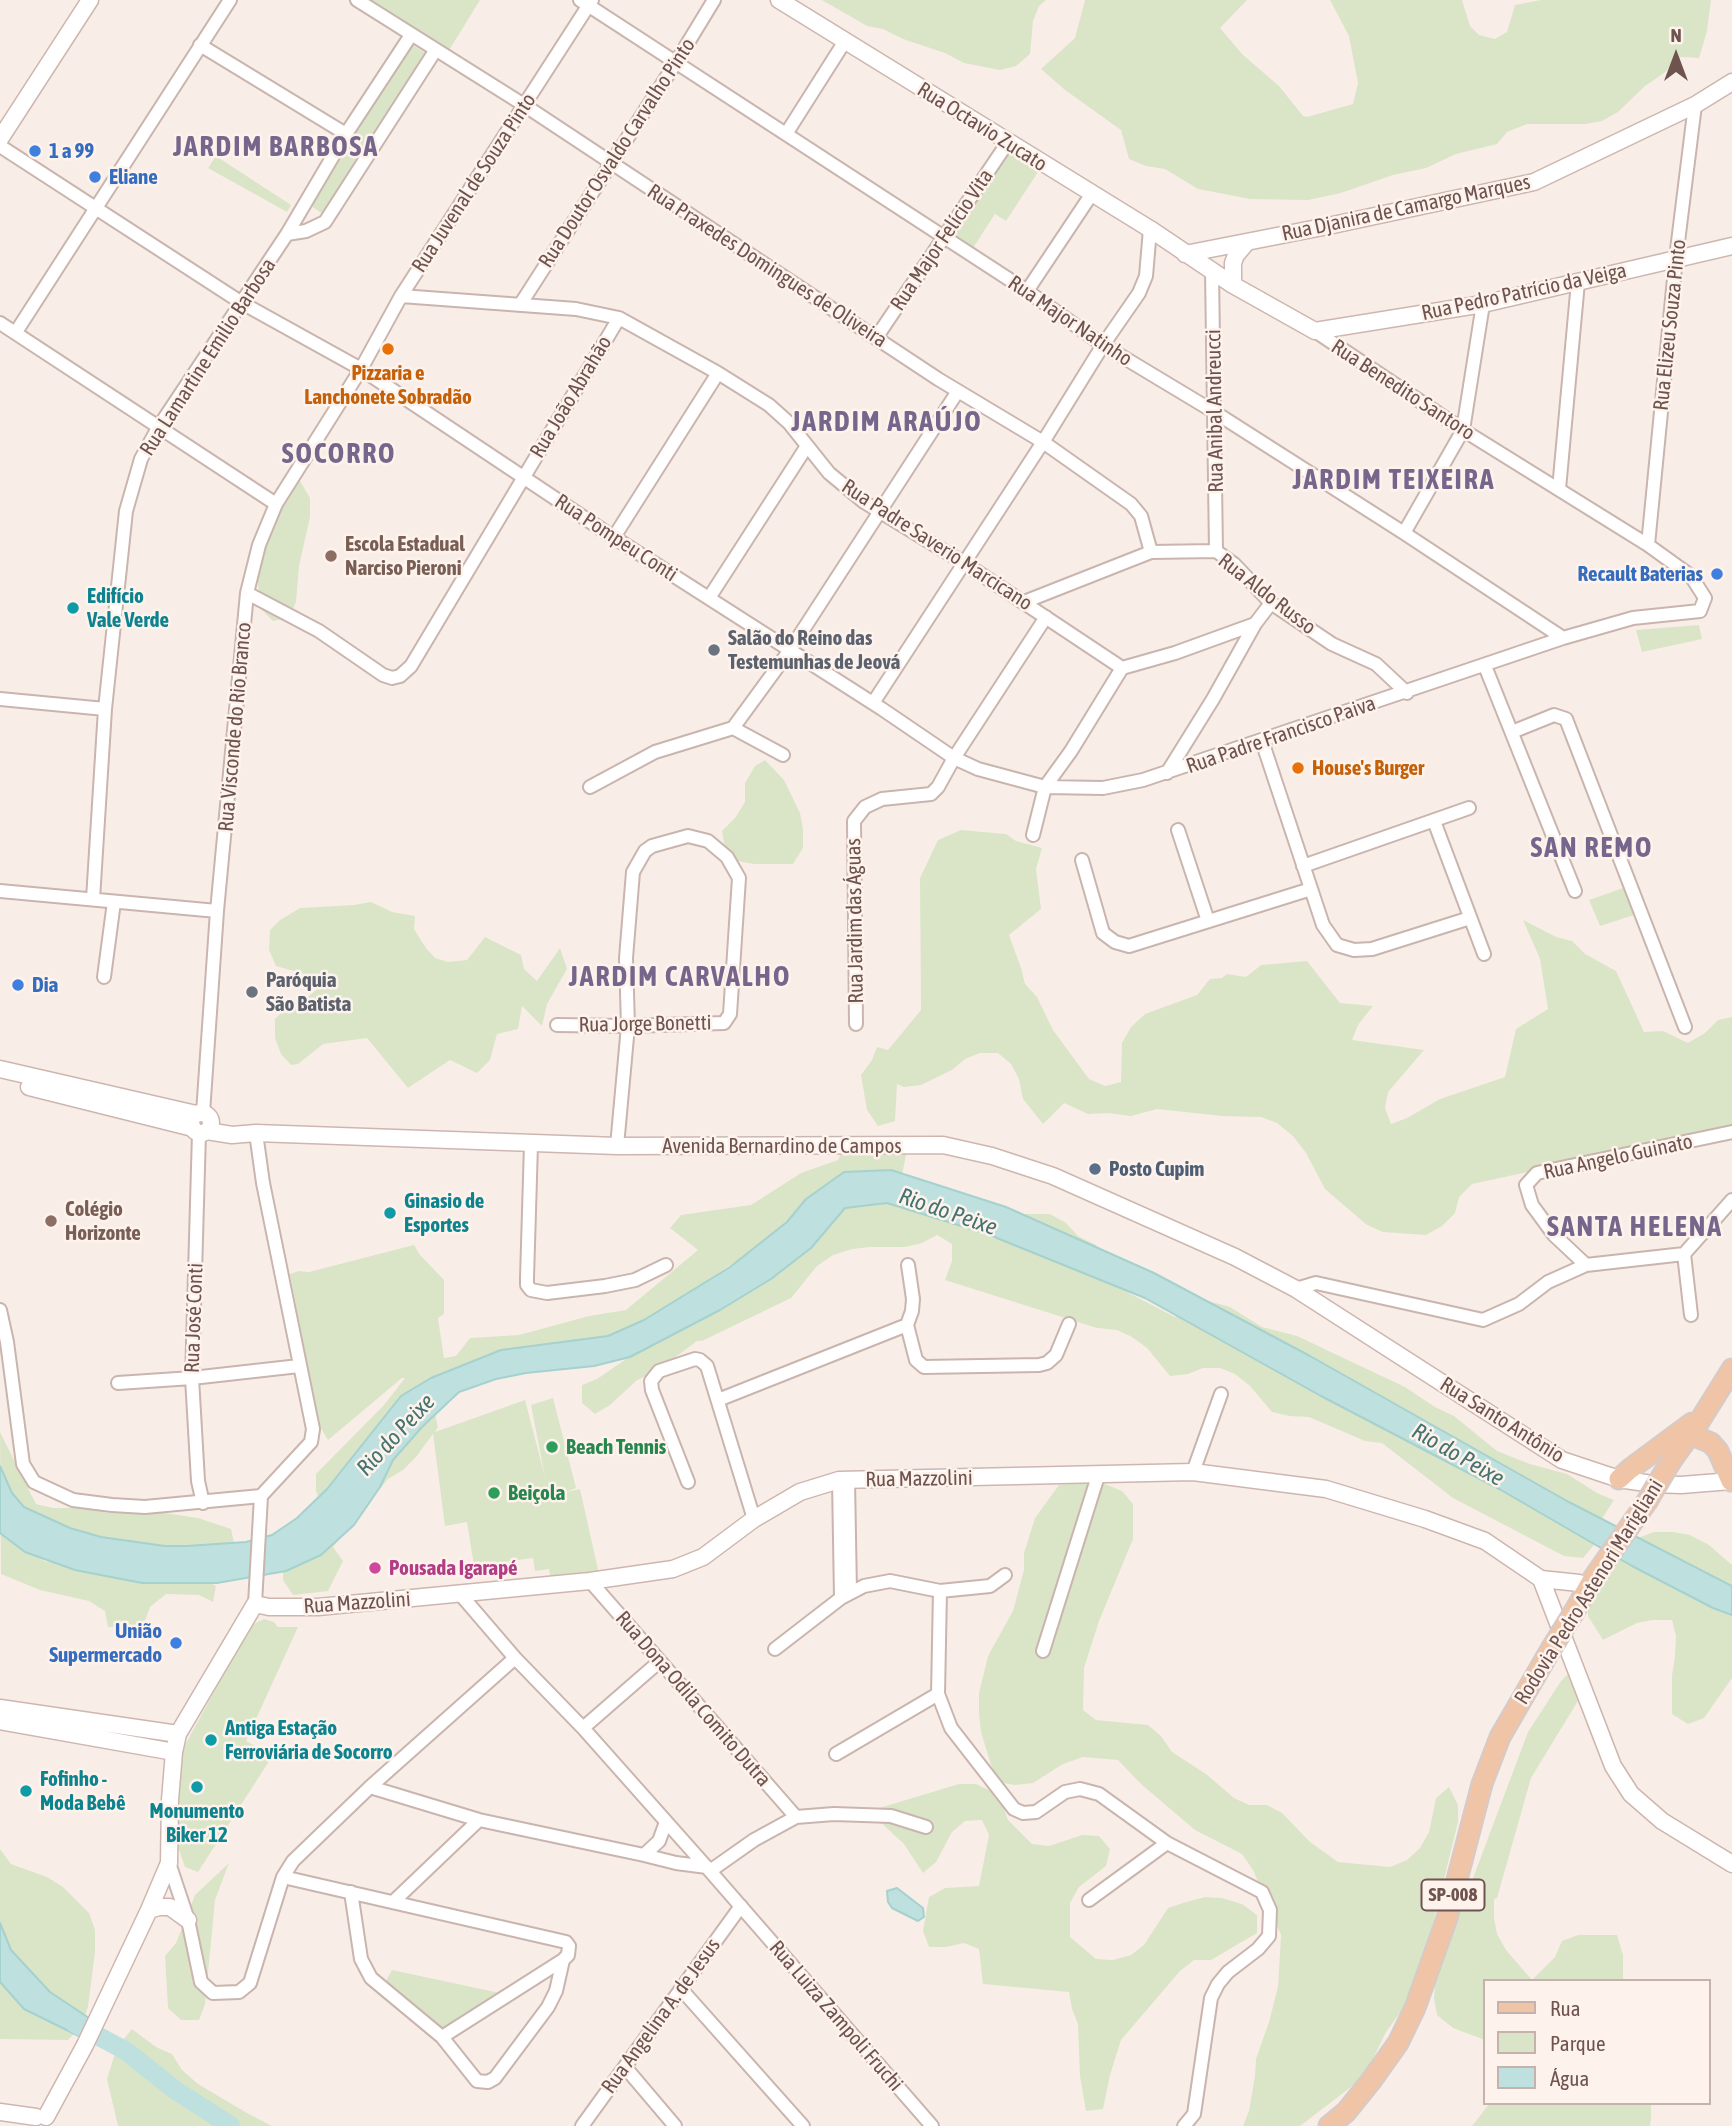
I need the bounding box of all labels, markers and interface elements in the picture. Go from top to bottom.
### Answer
north arrow [1641,21,1711,91]
text: N [1670,24,1682,46]
street label: Rua Doutor Osvaldo Carvalho Pinto [533,34,701,272]
street label: Rua Octavio Zucato [912,77,1052,177]
street label: Rua Juvenal de Souza Pinto [407,89,541,277]
district label: JARDIM BARBOSA [175,130,377,164]
place label: 1 a 99 [49,138,94,164]
marker: 1 a 99 [27,143,43,159]
place label: Eliane [109,164,158,190]
street label: Rua Major Felício Vita [885,164,999,316]
marker: Eliane [87,169,103,185]
street label: Rua Djanira de Camargo Marques [1279,169,1533,247]
street label: Rua Praxedes Domingues de Oliveira [642,179,892,353]
street label: Rua Elizeu Souza Pinto [1648,238,1692,412]
street label: Rua Lamartine Emilio Barbosa [135,253,281,461]
street label: Rua Pedro Patrício da Veiga [1419,258,1629,326]
street label: Rua Major Natinho [1003,270,1137,372]
street label: Rua Anibal Andreucci [1201,329,1229,493]
street label: Rua João Abrahão [525,331,617,463]
street label: Rua Benedito Santoro [1326,334,1480,446]
marker: Pizzaria e Lanchonete Sobradão [380,341,396,357]
place label: Pizzaria e Lanchonete Sobradão [304,360,472,410]
district label: JARDIM ARAÚJO [793,405,981,439]
district label: SOCORRO [283,437,395,471]
district label: JARDIM TEIXEIRA [1294,463,1494,497]
street label: Rua Padre Saverio Marcicano [837,474,1037,616]
street label: Rua Pompeu Conti [550,489,682,587]
place label: Escola Estadual Narciso Pieroni [345,531,465,581]
marker: Escola Estadual Narciso Pieroni [323,548,339,564]
street label: Rua Aldo Russo [1213,548,1321,640]
place label: Recault Baterias [1578,561,1703,587]
marker: Recault Baterias [1709,566,1725,582]
place label: Edifício Vale Verde [87,583,169,633]
marker: Edifício Vale Verde [65,600,81,616]
street label: Rua Visconde do Rio Branco [213,621,257,833]
place label: Salão do Reino das Testemunhas de Jeová [728,625,900,675]
marker: Salão do Reino das Testemunhas de Jeová [706,642,722,658]
street label: Rua Padre Francisco Paiva [1183,691,1379,779]
place label: House's Burger [1312,755,1424,781]
marker: House's Burger [1290,760,1306,776]
district label: SAN REMO [1532,831,1652,865]
street label: Rua Jardim das Águas [841,838,869,1004]
district label: JARDIM CARVALHO [571,960,789,994]
place label: Paróquia São Batista [266,967,351,1017]
place label: Dia [32,972,58,998]
marker: Dia [10,977,26,993]
marker: Paróquia São Batista [244,984,260,1000]
street label: Rua Jorge Bonetti [578,1010,712,1038]
street label: Rua Angelo Guinato [1541,1129,1695,1185]
street label: Avenida Bernardino de Campos [662,1133,902,1159]
place label: Posto Cupim [1109,1156,1204,1182]
marker: Posto Cupim [1087,1161,1103,1177]
water label: Rio do Peixe [895,1182,1001,1242]
place label: Ginasio de Esportes [404,1188,484,1238]
place label: Colégio Horizonte [65,1196,141,1246]
marker: Ginasio de Esportes [382,1205,398,1221]
district label: SANTA HELENA [1549,1210,1721,1244]
marker: Colégio Horizonte [43,1213,59,1229]
street label: Rua José Conti [179,1263,209,1373]
street label: Rua Santo Antônio [1435,1372,1569,1468]
water label: Rio do Peixe [351,1388,441,1482]
water label: Rio do Peixe [1407,1418,1509,1492]
place label: Beach Tennis [566,1434,666,1460]
marker: Beach Tennis [544,1439,560,1455]
street label: Rua Mazzolini [865,1465,973,1493]
street label: Rodovia Pedro Astenori Marigliani [1509,1475,1669,1709]
place label: Beiçola [508,1480,565,1506]
marker: Beiçola [486,1485,502,1501]
place label: Pousada Igarapé [389,1555,518,1581]
marker: Pousada Igarapé [367,1560,383,1576]
street label: Rua Mazzolini [303,1587,411,1619]
street label: Rua Dona Odila Comito Dutra [610,1606,776,1792]
place label: União Supermercado [49,1618,162,1668]
marker: União Supermercado [168,1635,184,1651]
place label: Antiga Estação Ferroviária de Socorro [225,1715,392,1765]
marker: Antiga Estação Ferroviária de Socorro [203,1732,219,1748]
place label: Fofinho - Moda Bebê [40,1766,126,1816]
marker: Monumento Biker 12 [189,1779,205,1795]
marker: Fofinho - Moda Bebê [18,1783,34,1799]
place label: Monumento Biker 12 [150,1798,244,1848]
road number: SP-008 [1422,1880,1484,1910]
street label: Rua Angelina A. de Jesus [596,1934,726,2098]
street label: Rua Luiza Zampoli Fruchi [764,1936,908,2096]
legend [1484,1979,1711,2105]
text: Rua [1550,1996,1580,2020]
text: Parque [1550,2031,1605,2055]
text: Água [1550,2066,1589,2090]

